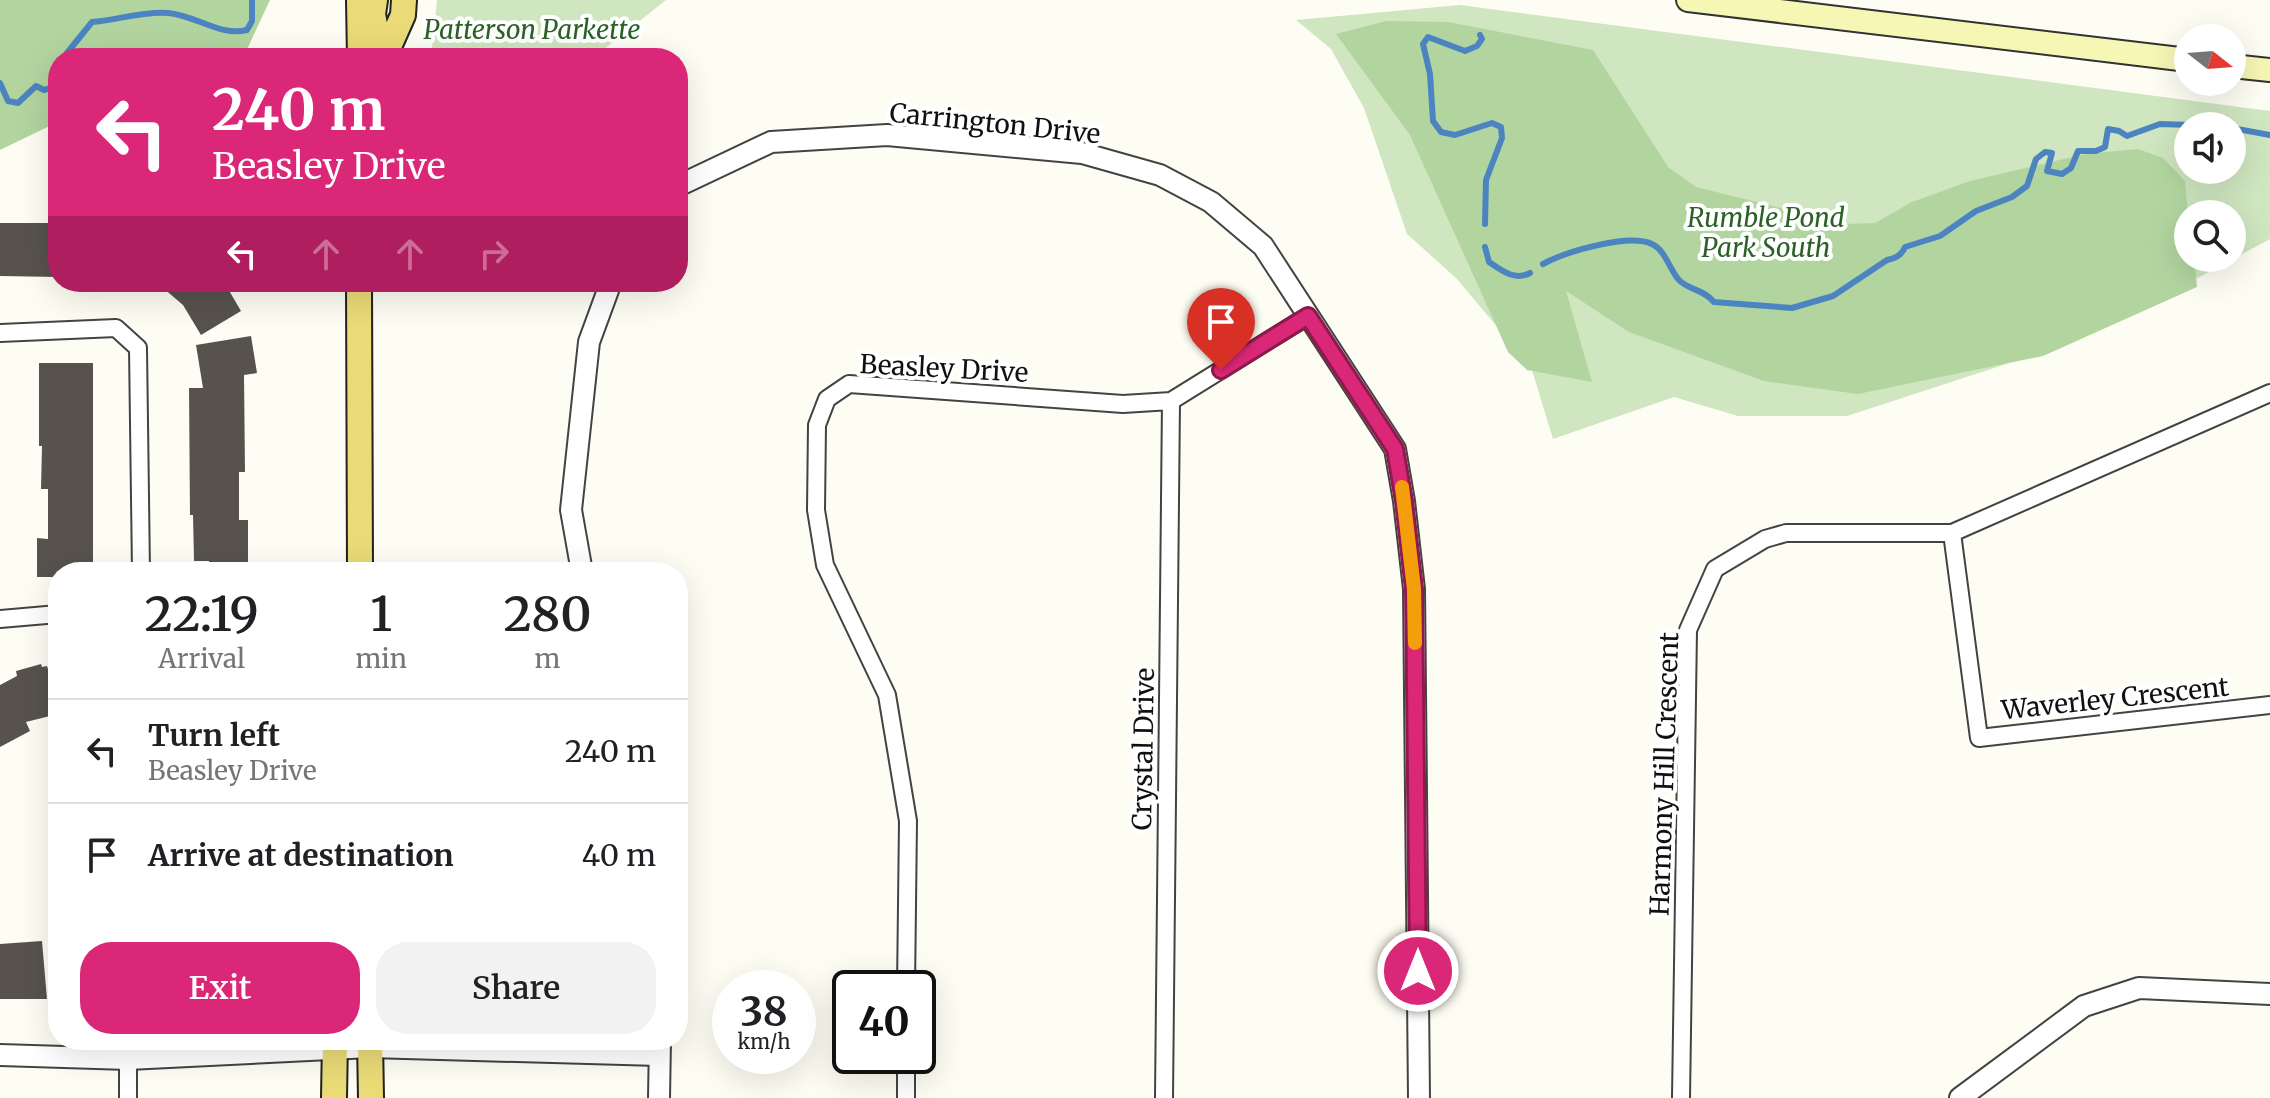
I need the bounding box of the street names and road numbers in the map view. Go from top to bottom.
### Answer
street label: Carrington Drive [888,96,1102,150]
street label: Beasley Drive [859,347,1029,389]
street label: Harmony Hill Crescent [1643,631,1685,917]
street label: Crystal Drive [1125,667,1161,831]
street label: Waverley Crescent [1999,670,2230,726]

